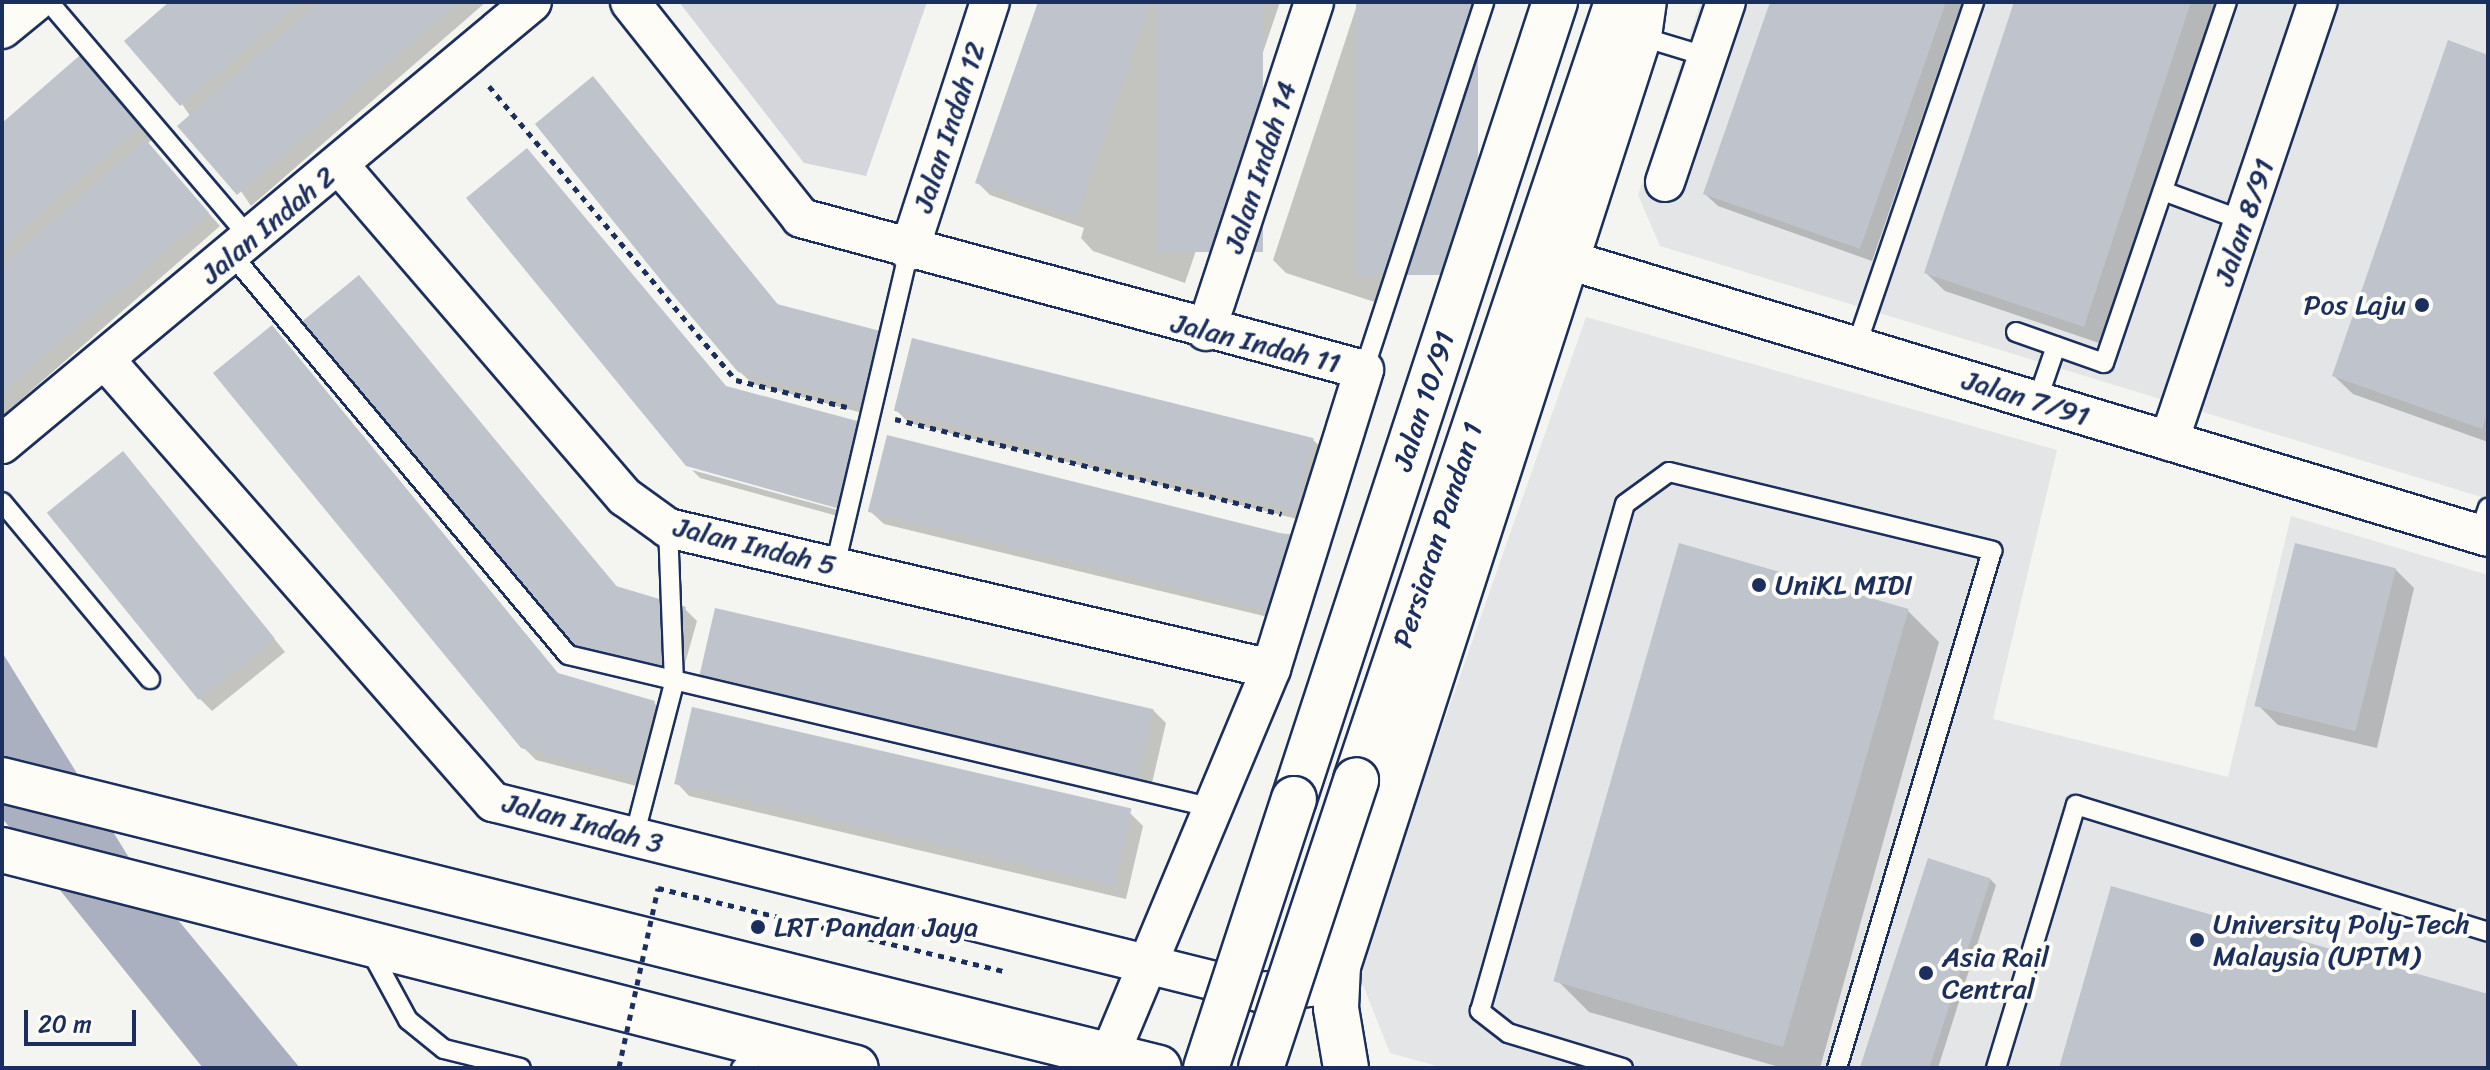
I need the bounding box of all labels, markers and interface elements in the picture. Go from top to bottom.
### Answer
street label: Jalan Indah 12 [906,38,992,216]
street label: Jalan Indah 14 [1217,77,1303,257]
street label: Jalan 8/91 [2207,154,2281,290]
street label: Jalan Indah 2 [194,159,342,291]
place label: Pos Laju [2304,288,2406,322]
marker: Pos Laju [2413,296,2431,314]
street label: Jalan Indah 11 [1168,306,1344,380]
street label: Jalan 10/91 [1386,327,1462,475]
street label: Jalan 7/91 [1959,363,2093,433]
street label: Persiaran Pandan 1 [1386,418,1490,652]
street label: Jalan Indah 5 [671,510,839,582]
place label: UniKL MIDI [1775,568,1913,602]
marker: UniKL MIDI [1750,576,1768,594]
street label: Jalan Indah 3 [499,786,667,860]
place label: University Poly-Tech Malaysia (UPTM) [2213,907,2470,973]
place label: LRT Pandan Jaya [774,910,978,944]
marker: LRT Pandan Jaya [749,918,767,936]
marker: University Poly-Tech Malaysia (UPTM) [2188,931,2206,949]
place label: Asia Rail Central [1942,940,2049,1006]
marker: Asia Rail Central [1917,964,1935,982]
scale bar [28,994,140,1044]
text: 20 m [38,1003,92,1045]

